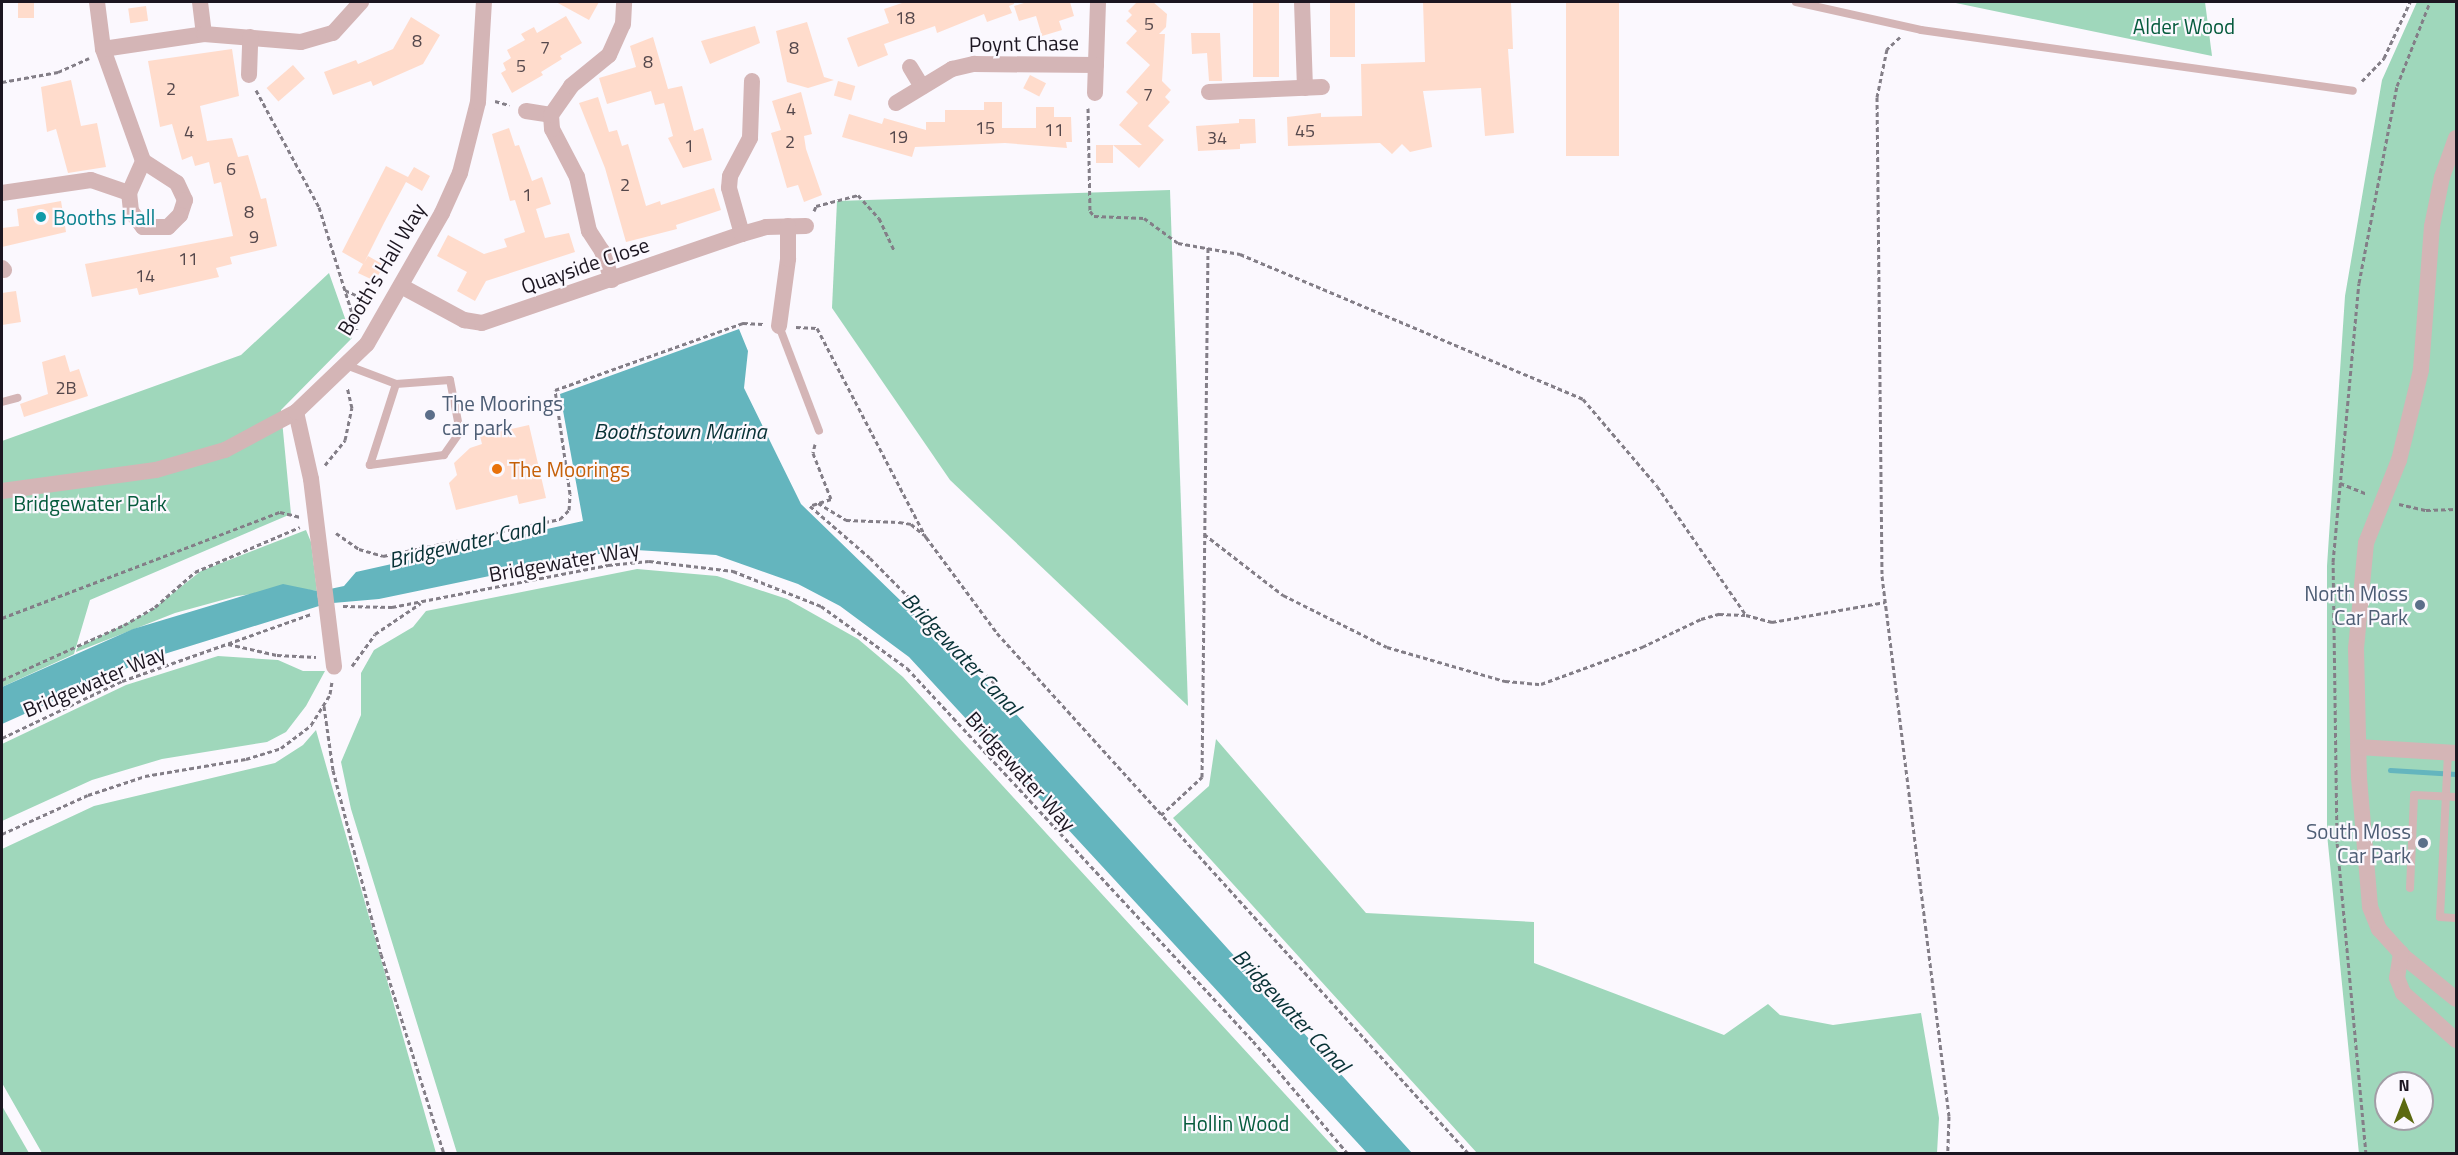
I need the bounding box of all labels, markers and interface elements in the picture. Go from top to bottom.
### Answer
house number: 18 [895,7,915,29]
house number: 5 [1144,13,1154,35]
park label: Alder Wood [2133,13,2235,39]
street label: Poynt Chase [969,29,1079,57]
house number: 8 [412,30,422,52]
house number: 7 [540,37,550,59]
house number: 8 [789,37,799,59]
house number: 8 [643,51,653,73]
house number: 5 [516,55,526,77]
house number: 2 [166,78,176,100]
house number: 7 [1143,84,1153,106]
house number: 4 [786,98,796,120]
house number: 15 [975,117,995,139]
house number: 11 [1044,119,1064,141]
house number: 45 [1295,120,1315,142]
house number: 4 [184,121,194,143]
house number: 19 [888,126,908,148]
house number: 34 [1207,127,1227,149]
house number: 2 [785,131,795,153]
house number: 1 [684,135,694,157]
house number: 6 [226,158,236,180]
house number: 2 [620,174,630,196]
house number: 1 [522,184,532,206]
street label: Booth's Hall Way [332,198,430,340]
house number: 8 [244,201,254,223]
place label: Booths Hall [53,204,155,230]
marker: Booths Hall [34,210,48,224]
house number: 9 [249,226,259,248]
street label: Quayside Close [518,231,652,299]
house number: 11 [178,248,198,270]
house number: 14 [135,265,155,287]
house number: 2B [55,377,77,399]
place label: The Moorings car park [442,390,563,440]
marker: The Moorings car park [423,408,437,422]
water label: Boothstown Marina [594,419,766,445]
place label: The Moorings [509,456,630,482]
marker: The Moorings [490,462,504,476]
park label: Bridgewater Park [13,490,167,516]
water label: Bridgewater Canal [386,512,548,574]
street label: Bridgewater Way [487,535,641,587]
place label: North Moss Car Park [2304,580,2408,630]
water label: Bridgewater Canal [896,587,1026,721]
marker: North Moss Car Park [2413,598,2427,612]
street label: Bridgewater Way [19,640,169,722]
street label: Bridgewater Way [961,706,1081,836]
place label: South Moss Car Park [2306,818,2411,868]
marker: South Moss Car Park [2416,836,2430,850]
water label: Bridgewater Canal [1227,944,1355,1078]
north arrow [2374,1071,2434,1131]
text: N [2398,1073,2410,1097]
park label: Hollin Wood [1183,1110,1289,1136]

